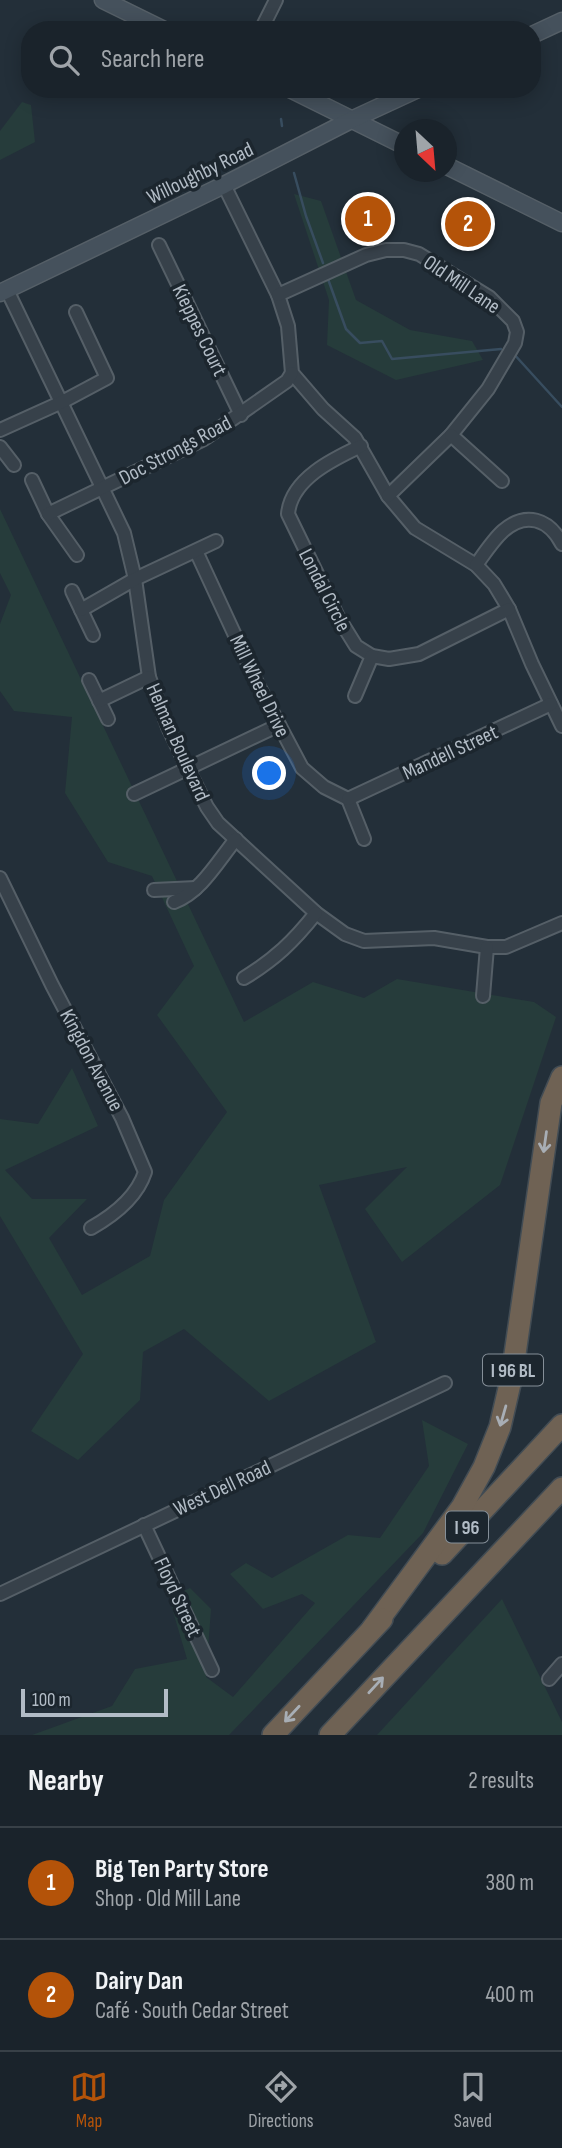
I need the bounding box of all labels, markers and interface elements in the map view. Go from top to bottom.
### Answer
search box [21,21,541,98]
icon: search [45,41,83,79]
text: Search here [101,44,204,75]
north arrow [394,119,457,182]
street label: Willoughby Road [143,137,257,210]
pin: 1 [345,193,391,245]
pin: 2 [445,198,491,250]
street label: Old Mill Lane [419,250,505,319]
street label: Kieppes Court [167,280,232,380]
street label: Doc Strongs Road [115,410,236,491]
street label: Londal Circle [293,545,356,636]
street label: Mill Wheel Drive [224,631,295,742]
street label: Helman Boulevard [140,679,215,805]
street label: Mandell Street [399,720,502,785]
your location [252,756,286,790]
street label: Kingdon Avenue [54,1005,129,1115]
one-way arrow [538,1131,551,1153]
road number: I 96 BL [483,1354,543,1386]
one-way arrow [496,1404,509,1426]
street label: West Dell Road [170,1455,275,1522]
road number: I 96 [446,1512,488,1542]
street label: Floyd Street [148,1554,207,1641]
one-way arrow [368,1677,385,1694]
scale bar [21,1686,168,1718]
text: 100 m [32,1689,71,1712]
one-way arrow [283,1706,300,1723]
text: Nearby [28,1763,104,1799]
text: 2 results [468,1767,534,1795]
text: Big Ten Party Store [95,1854,269,1885]
text: 1 [46,1869,56,1897]
text: 380 m [486,1869,534,1897]
text: Shop · Old Mill Lane [95,1885,241,1913]
text: Dairy Dan [95,1966,183,1997]
text: 2 [46,1981,56,2009]
text: 400 m [485,1981,534,2009]
text: Café · South Cedar Street [95,1997,289,2025]
tab: Map [70,2068,108,2133]
tab: Directions [248,2068,314,2133]
tab: Saved [454,2068,492,2133]

